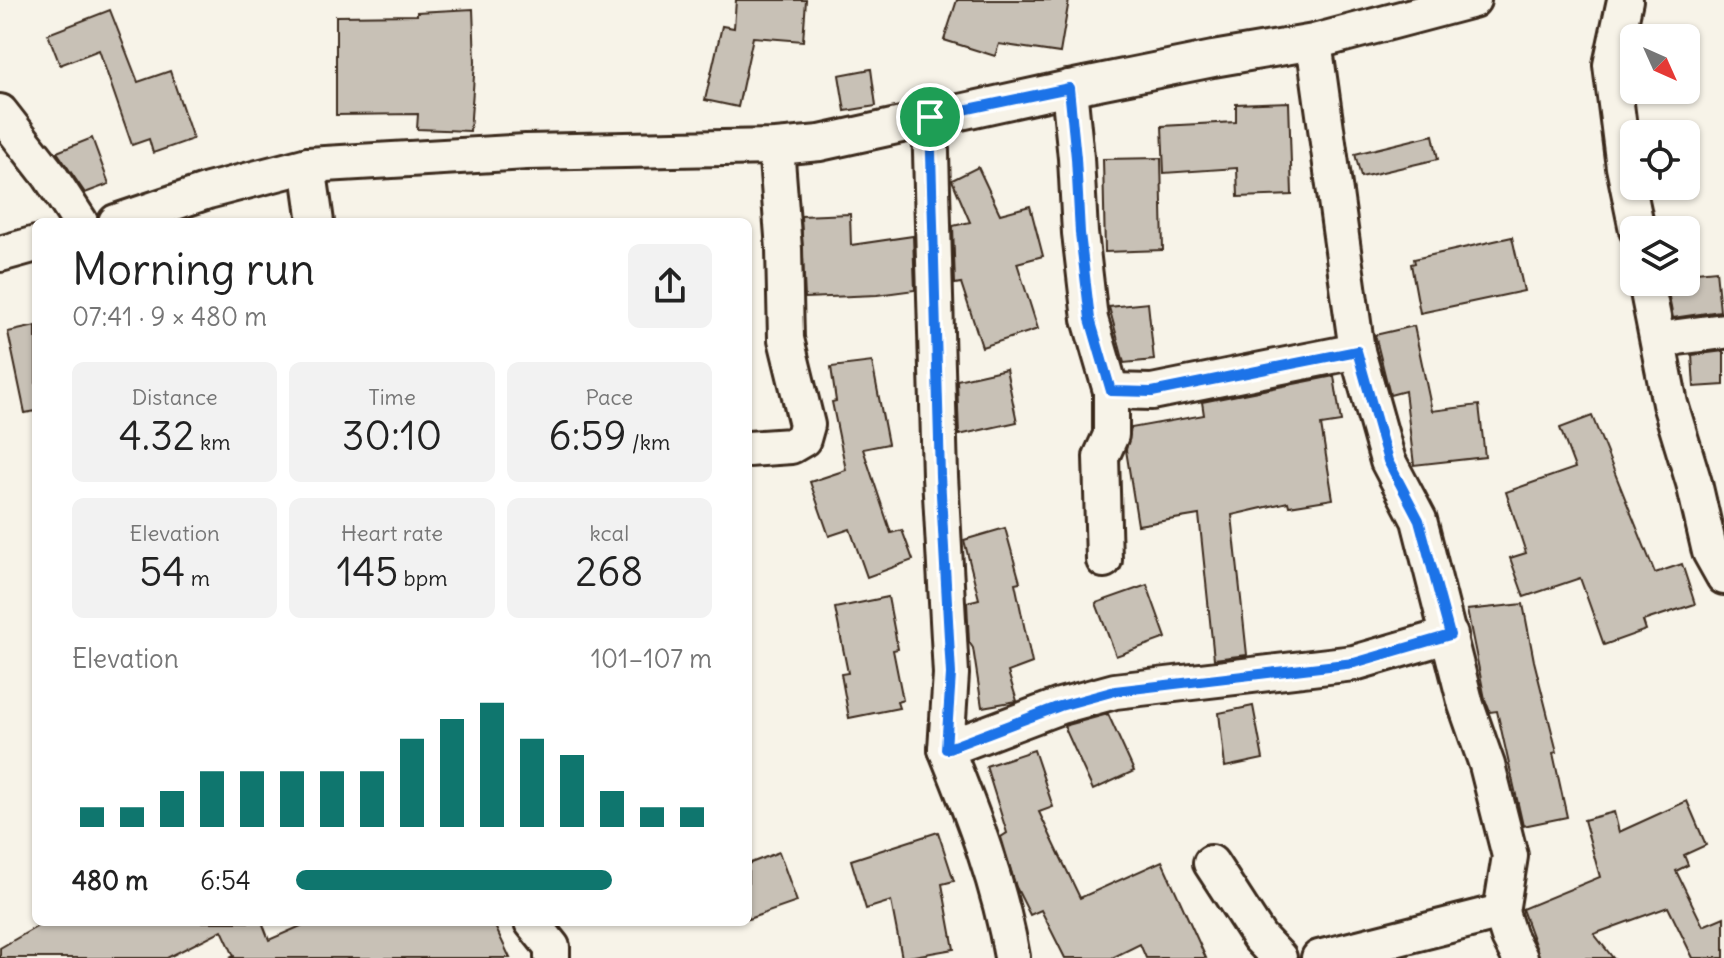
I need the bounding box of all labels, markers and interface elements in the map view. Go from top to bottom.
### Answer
north arrow [1620,24,1700,104]
map controls [1620,24,1700,296]
pin [896,83,964,151]
icon: arrive [908,95,952,139]
button: locate [1620,120,1700,200]
button: layers [1620,216,1700,296]
text: Morning run [72,242,315,297]
button: share [628,244,712,328]
text: 07:41 · 9 × 480 m [72,300,267,333]
text: Distance [132,383,218,411]
text: Time [368,383,416,411]
text: Pace [585,383,633,411]
text: 4.32 [119,411,195,461]
text: 30:10 [342,411,442,461]
text: 6:59 [548,411,627,461]
text: km [195,428,231,456]
text: /km [627,428,670,456]
text: Elevation [130,519,220,547]
text: Heart rate [341,519,443,547]
text: kcal [590,519,629,547]
text: 54 [139,547,185,597]
text: 145 [336,547,398,597]
text: 268 [575,547,643,597]
text: m [185,564,210,592]
text: bpm [398,564,448,592]
text: Elevation [72,642,179,675]
text: 101–107 m [591,642,712,675]
text: 480 m [72,864,148,897]
text: 6:54 [200,864,251,897]

